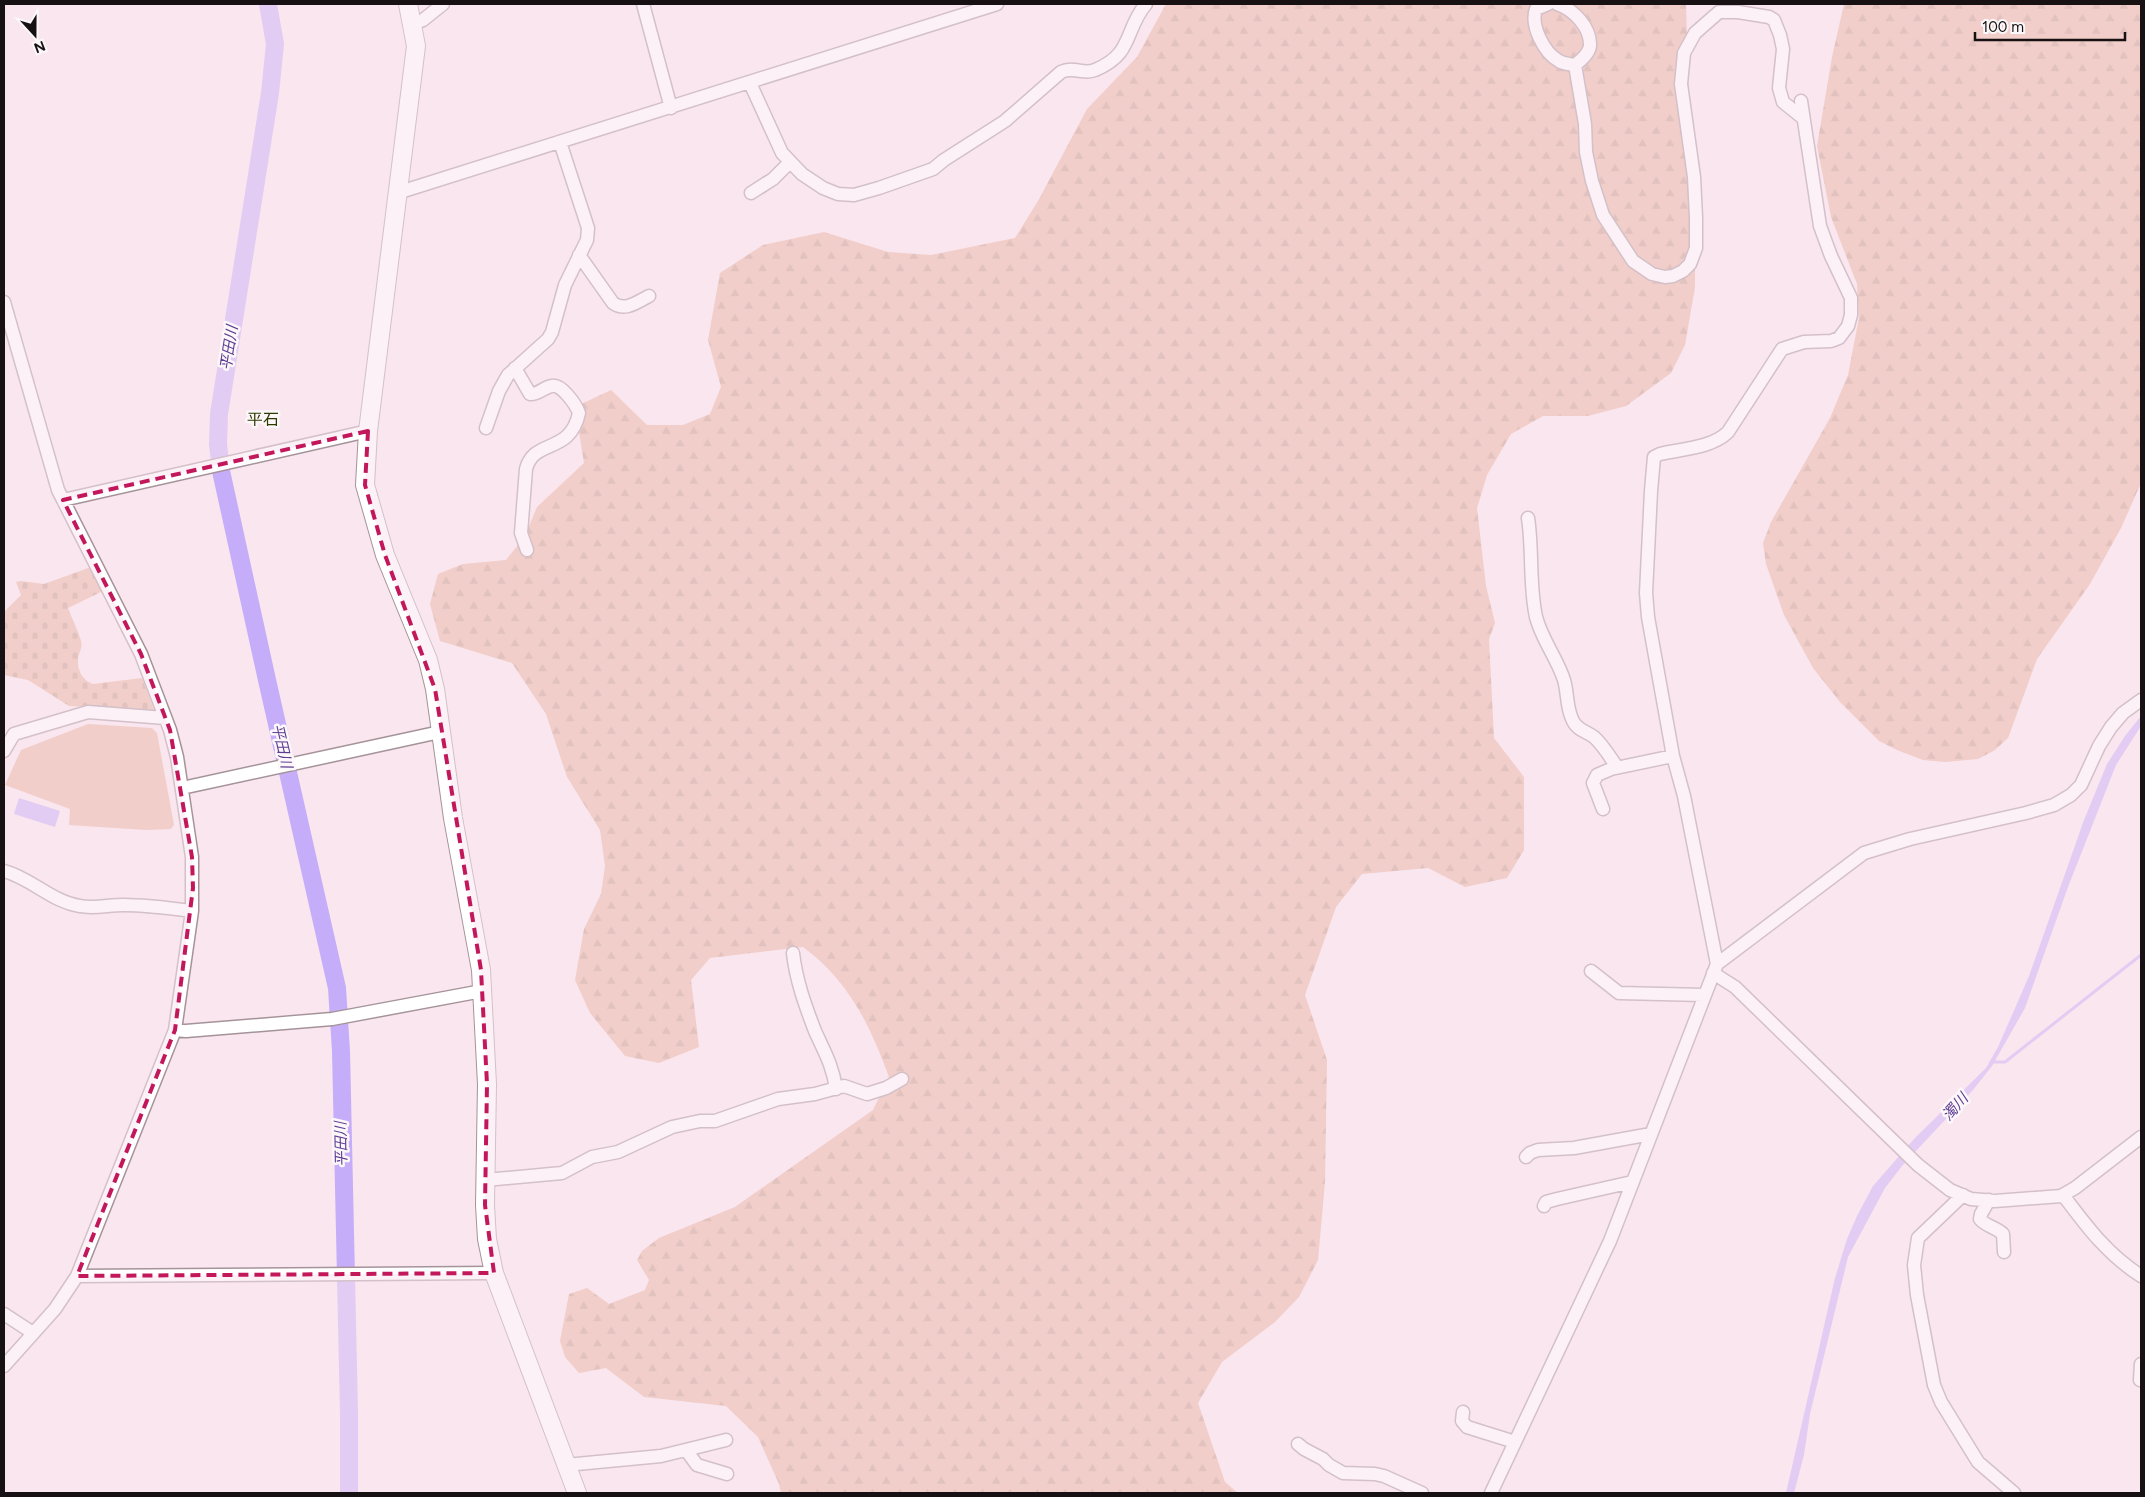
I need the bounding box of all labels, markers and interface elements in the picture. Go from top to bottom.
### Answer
north arrow [10,10,60,60]
scale bar [1975,10,2125,42]
text: 100 m [1982,18,2024,36]
text: N [31,37,48,57]
water label: 平田川 [217,322,242,372]
district label: 平石 [247,410,279,429]
water label: 平田川 [268,722,296,772]
water label: 濁川 [1938,1088,1973,1124]
water label: 平田川 [332,1119,350,1167]

